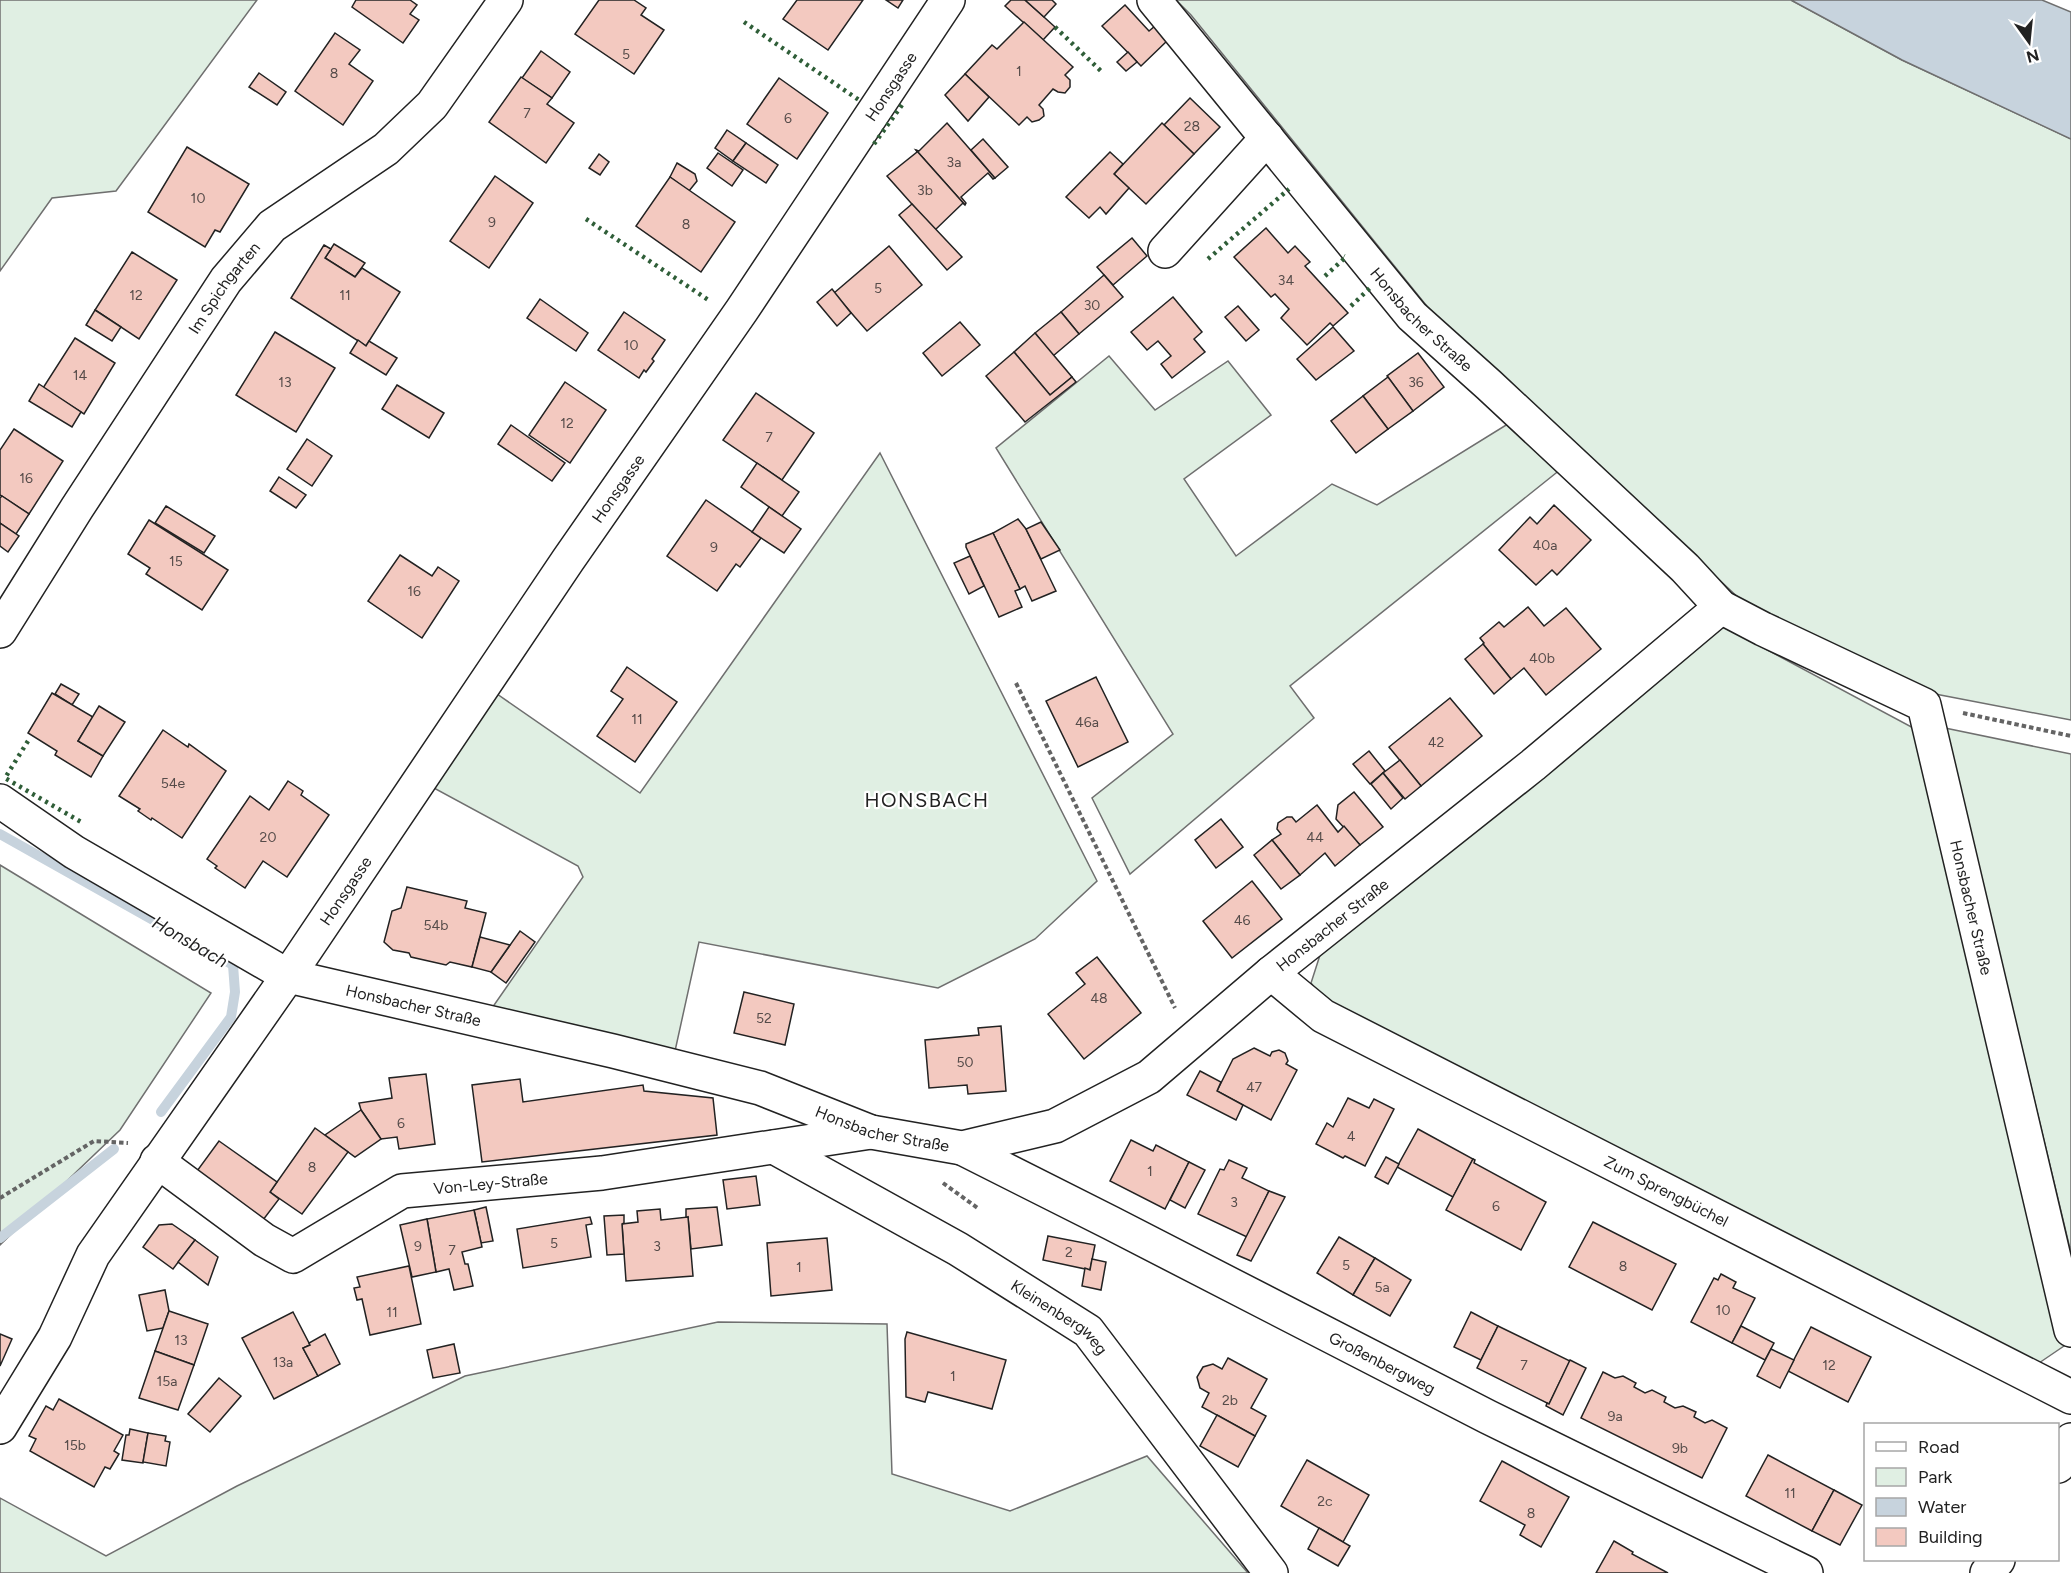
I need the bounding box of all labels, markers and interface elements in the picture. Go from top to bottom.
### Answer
north arrow [1999,12,2059,72]
text: N [2024,45,2041,67]
house number: 5 [622,46,630,63]
street label: Honsgasse [861,48,921,125]
house number: 1 [1016,63,1022,80]
house number: 8 [330,65,338,82]
house number: 7 [523,105,531,122]
house number: 6 [784,110,792,127]
house number: 28 [1184,118,1200,135]
house number: 3a [947,154,961,171]
house number: 3b [917,182,933,199]
house number: 10 [191,190,205,207]
house number: 9 [488,214,496,231]
house number: 8 [682,216,690,233]
street label: Im Spichgarten [184,238,264,337]
street label: Honsbacher Straße [1366,264,1476,376]
house number: 34 [1278,272,1294,289]
house number: 5 [874,280,882,297]
house number: 12 [129,287,143,304]
house number: 11 [339,287,351,304]
house number: 30 [1084,297,1100,314]
house number: 10 [624,337,638,354]
house number: 14 [73,367,88,384]
house number: 13 [278,374,292,391]
house number: 36 [1408,374,1424,391]
house number: 12 [560,415,574,432]
house number: 7 [765,429,773,446]
street label: Honsgasse [588,451,649,526]
house number: 16 [19,470,33,487]
house number: 40a [1533,537,1557,554]
house number: 9 [710,539,718,556]
house number: 15 [169,553,183,570]
house number: 16 [407,583,421,600]
house number: 40b [1529,650,1555,667]
house number: 11 [631,711,643,728]
house number: 46a [1075,714,1099,731]
house number: 42 [1428,734,1444,751]
house number: 54e [161,775,186,792]
district label: HONSBACH [864,788,990,812]
house number: 20 [260,829,276,846]
house number: 44 [1306,829,1324,846]
street label: Honsbacher Straße [1946,838,1996,977]
street label: Honsgasse [316,853,376,929]
street label: Honsbacher Straße [1272,874,1393,975]
water label: Honsbach [148,912,232,972]
house number: 46 [1234,912,1250,929]
house number: 54b [424,917,448,934]
street label: Honsbacher Straße [344,981,483,1030]
house number: 48 [1090,990,1108,1007]
house number: 52 [756,1010,772,1027]
house number: 50 [956,1054,974,1071]
house number: 47 [1246,1079,1263,1096]
street label: Honsbacher Straße [813,1102,951,1156]
house number: 6 [397,1115,405,1132]
house number: 4 [1347,1128,1356,1145]
street label: Zum Sprengbüchel [1601,1152,1732,1231]
house number: 8 [308,1159,316,1176]
house number: 1 [1147,1163,1153,1180]
street label: Von-Ley-Straße [433,1169,549,1198]
house number: 3 [1230,1194,1238,1211]
house number: 6 [1492,1198,1500,1215]
house number: 5 [550,1235,558,1252]
house number: 9 [414,1238,422,1255]
house number: 3 [653,1238,661,1255]
house number: 7 [448,1242,456,1259]
house number: 2 [1065,1244,1073,1261]
house number: 5 [1342,1257,1350,1274]
house number: 8 [1619,1258,1627,1275]
house number: 1 [796,1259,802,1276]
street label: Kleinenbergweg [1007,1276,1111,1358]
house number: 5a [1374,1279,1390,1296]
house number: 10 [1716,1302,1730,1319]
house number: 11 [386,1304,398,1321]
street label: Großenbergweg [1326,1328,1439,1398]
house number: 13 [174,1332,188,1349]
house number: 13a [273,1354,293,1371]
house number: 7 [1520,1357,1528,1374]
house number: 12 [1822,1357,1836,1374]
house number: 1 [950,1368,956,1385]
house number: 15a [157,1373,177,1390]
house number: 2b [1222,1392,1238,1409]
house number: 9a [1607,1408,1623,1425]
legend [1864,1423,2059,1561]
text: Road [1918,1436,1959,1458]
house number: 15b [64,1437,86,1454]
house number: 9b [1672,1440,1688,1457]
text: Park [1918,1466,1953,1488]
house number: 11 [1784,1485,1796,1502]
house number: 2c [1317,1493,1333,1510]
text: Water [1918,1496,1966,1518]
house number: 8 [1527,1505,1535,1522]
text: Building [1918,1526,1983,1548]

